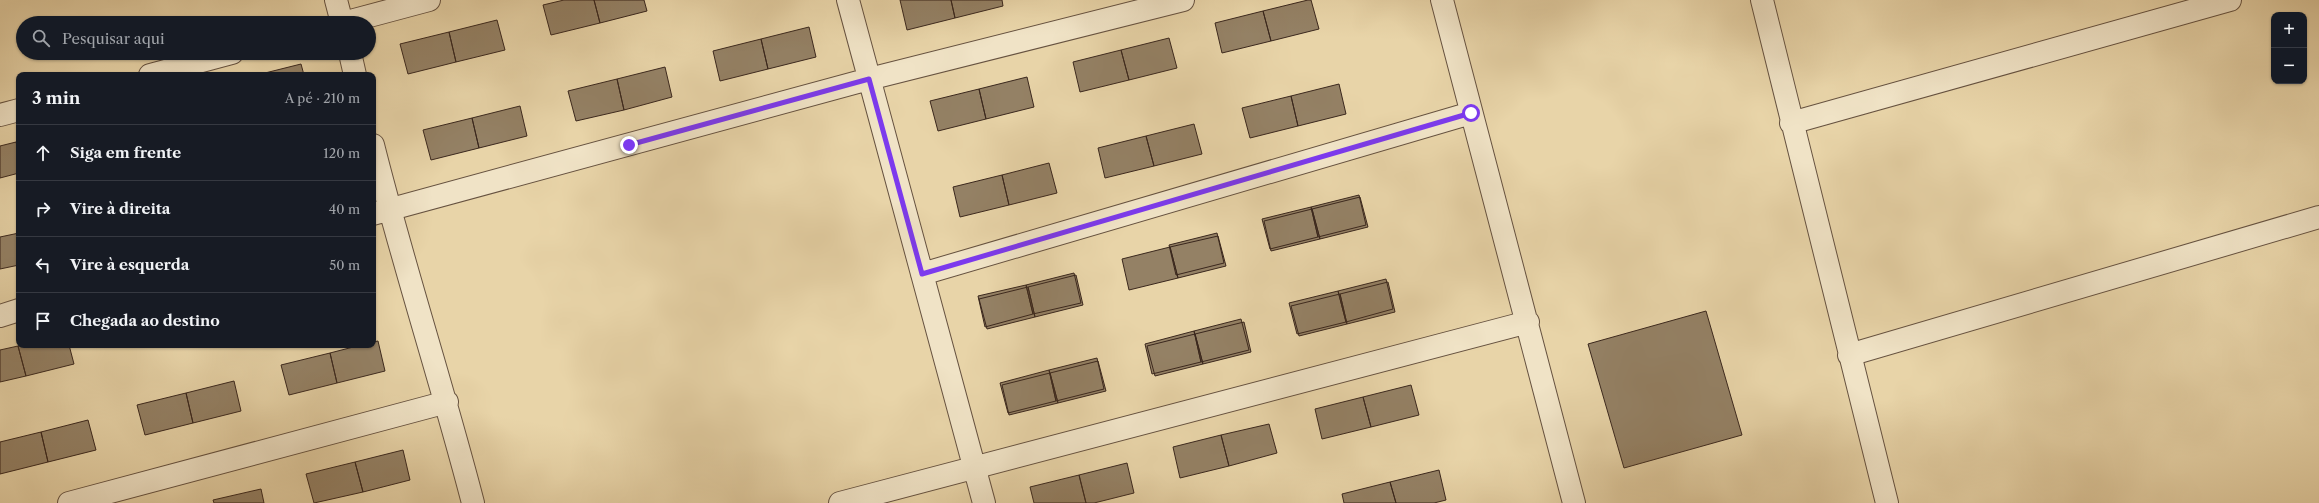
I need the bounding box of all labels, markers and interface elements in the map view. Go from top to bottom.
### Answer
map controls [2271,12,2307,84]
button: + [2271,12,2307,48]
search box [16,16,376,60]
icon: search [30,27,52,49]
text: Pesquisar aqui [62,29,165,48]
button: − [2271,48,2307,84]
text: 3 min [32,88,81,108]
text: A pé · 210 m [285,90,360,106]
route start [1462,104,1480,122]
route end [620,136,638,154]
icon: ahead [32,142,54,164]
text: Siga em frente [70,143,181,162]
text: 120 m [323,145,360,161]
icon: right [32,198,54,220]
text: Vire à direita [70,199,170,218]
text: 40 m [329,201,360,217]
icon: left [32,254,54,276]
text: Vire à esquerda [70,255,189,274]
text: 50 m [329,257,360,273]
icon: arrive [32,310,54,332]
text: Chegada ao destino [70,311,220,330]

